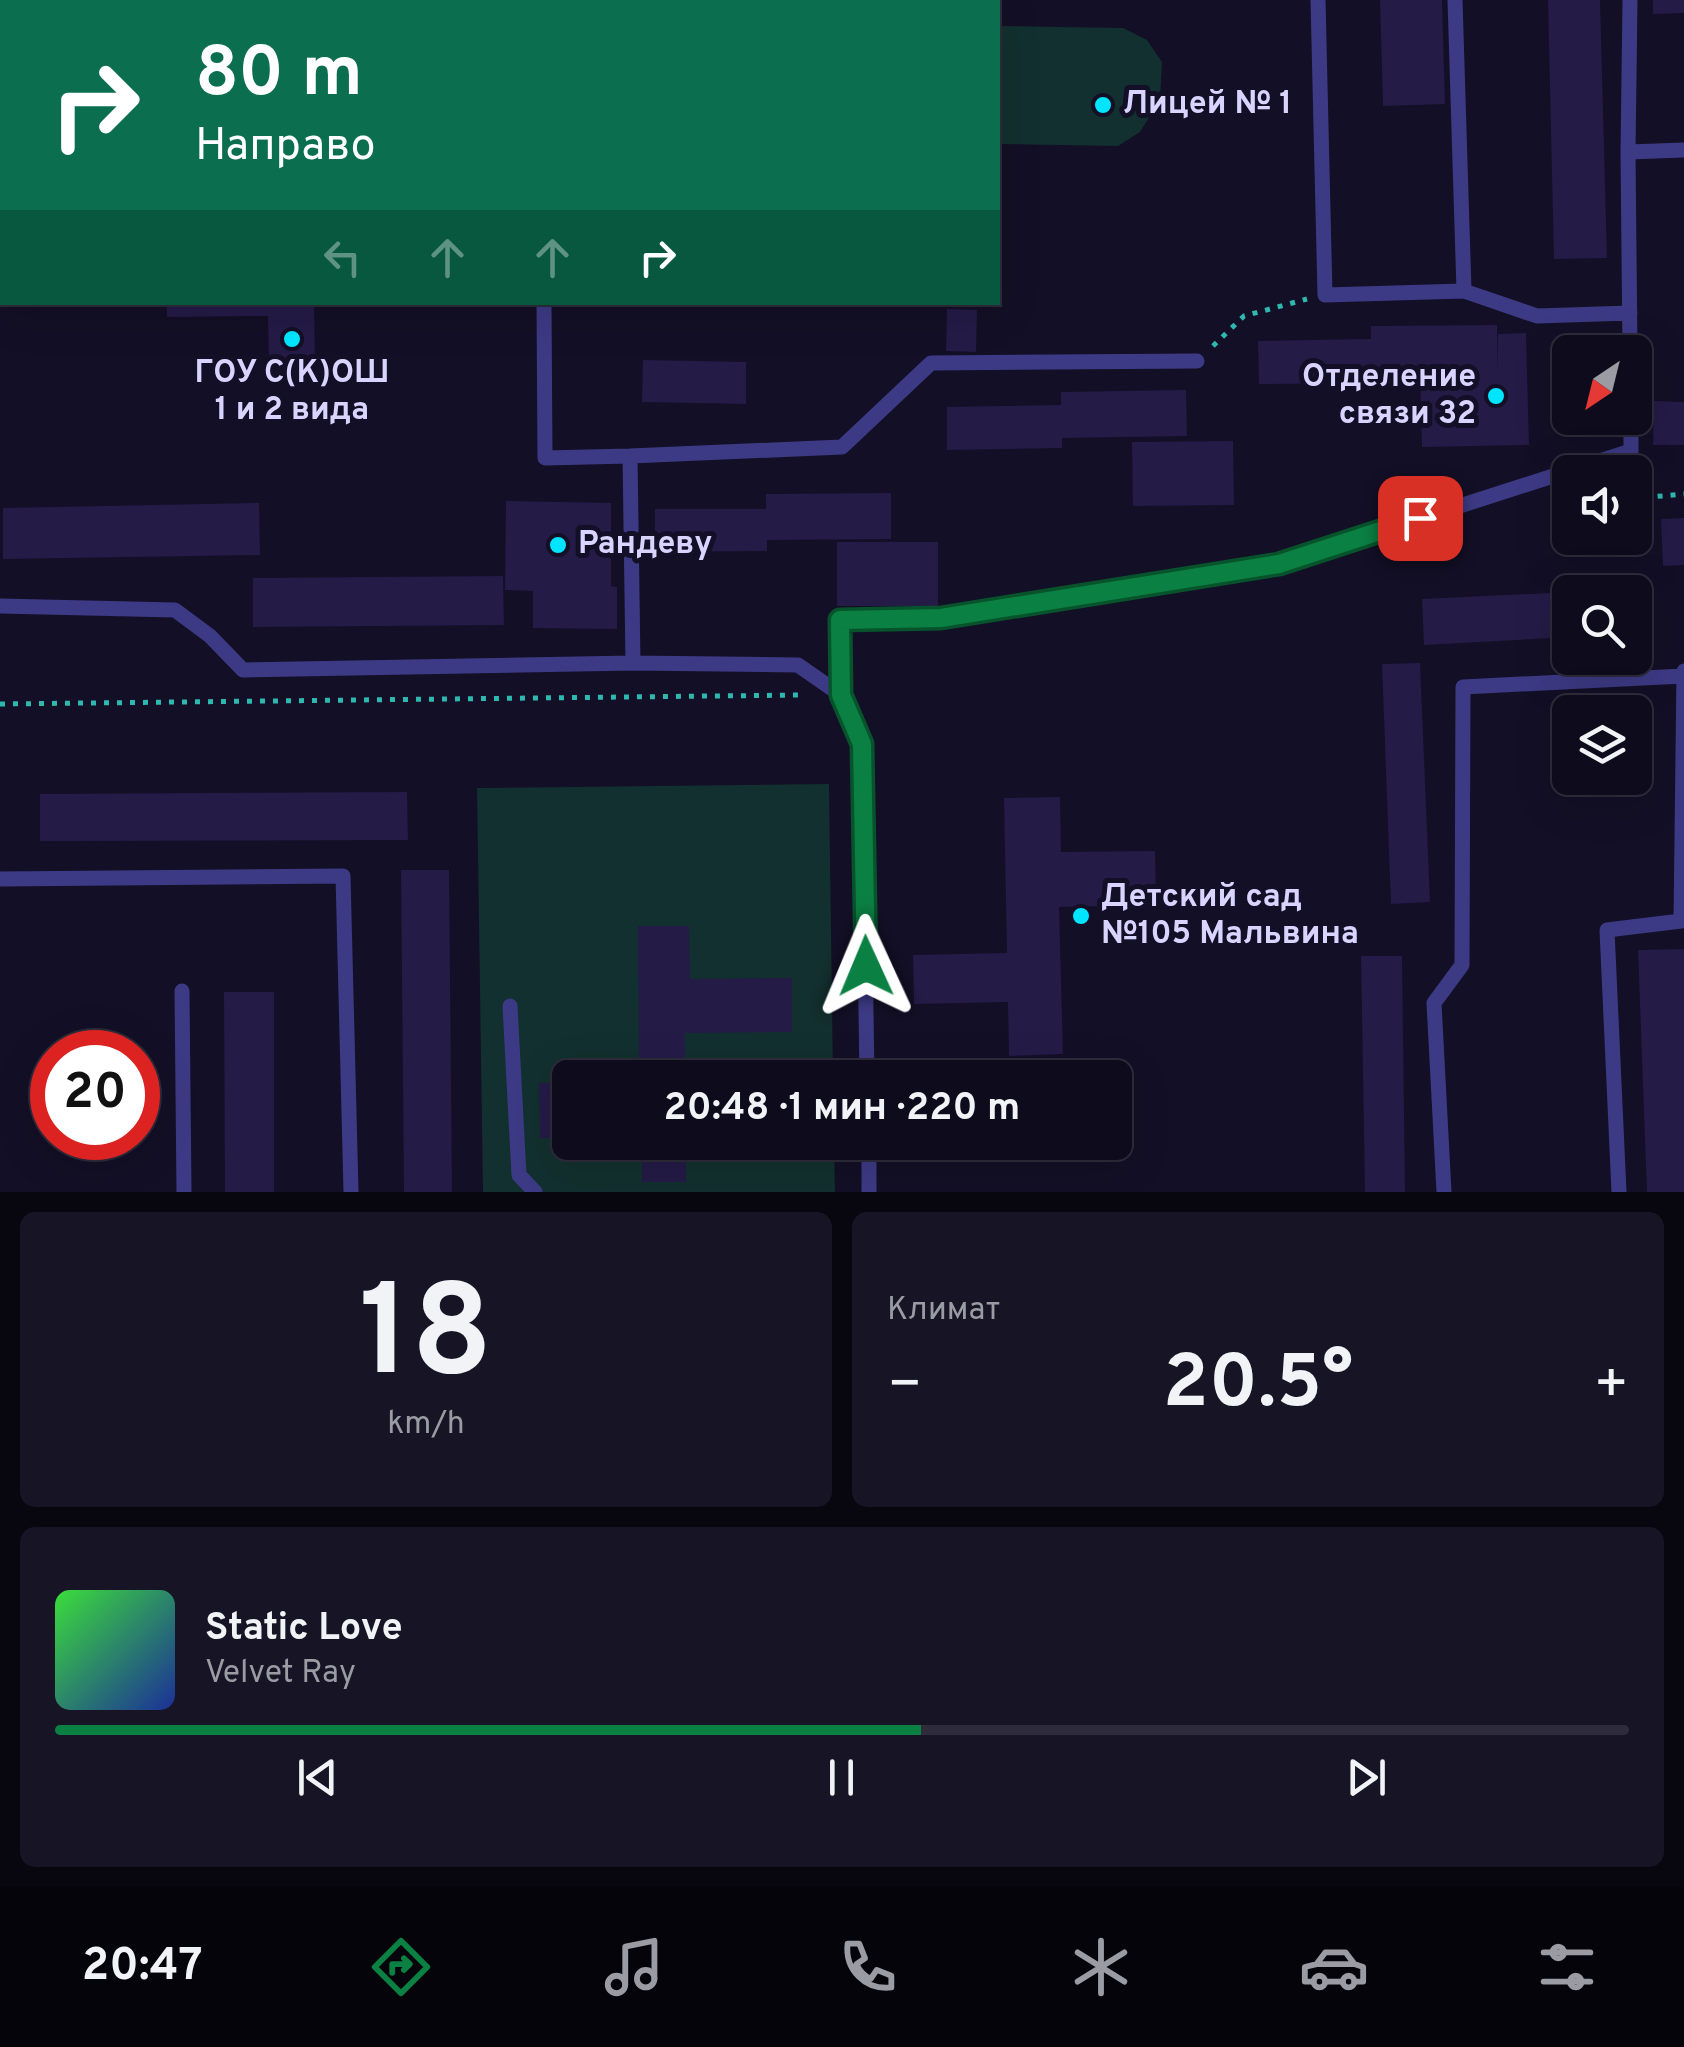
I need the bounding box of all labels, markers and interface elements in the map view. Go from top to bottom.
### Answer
text: 80 m [195,32,363,121]
icon: right [30,40,160,170]
place label: Лицей № 1 [1123,85,1292,125]
marker: Лицей № 1 [1092,94,1114,116]
text: Направо [195,119,376,176]
icon: left [315,230,370,285]
icon: ahead [420,230,475,285]
icon: ahead [525,230,580,285]
icon: right [630,230,685,285]
marker: ГОУ С(К)ОШ 1 и 2 вида [281,328,303,350]
north arrow [1552,335,1652,435]
map controls [1552,335,1652,795]
place label: ГОУ С(К)ОШ 1 и 2 вида [195,354,389,431]
place label: Отделение связи 32 [1302,358,1476,435]
marker: Отделение связи 32 [1485,385,1507,407]
button: sound [1552,455,1652,555]
pin [1378,476,1463,561]
icon: arrive [1393,491,1448,546]
place label: Рандеву [578,525,712,565]
marker: Рандеву [547,534,569,556]
button: search [1552,575,1652,675]
button: layers [1552,695,1652,795]
place label: Детский сад №105 Мальвина [1101,878,1359,955]
marker: Детский сад №105 Мальвина [1070,905,1092,927]
position arrow [814,914,918,1018]
speed limit sign: 20 [30,1030,160,1160]
text: 20:48 · 1 мин · 220 m [664,1085,1020,1134]
text: 18 [359,1257,493,1422]
text: Климат [887,1291,1000,1331]
text: 20.5° [1163,1339,1353,1434]
text: − [887,1352,922,1422]
text: + [1594,1352,1629,1422]
text: km/h [387,1405,465,1445]
text: Static Love [205,1605,403,1654]
text: Velvet Ray [205,1654,356,1694]
icon: previous [290,1750,345,1805]
icon: pause [814,1750,869,1805]
icon: next [1339,1750,1394,1805]
icon: directions [366,1932,436,2002]
icon: music [599,1932,669,2002]
icon: phone [833,1932,903,2002]
icon: climate [1066,1932,1136,2002]
icon: car [1299,1932,1369,2002]
icon: filters [1532,1932,1602,2002]
text: 20:47 [82,1939,203,1996]

